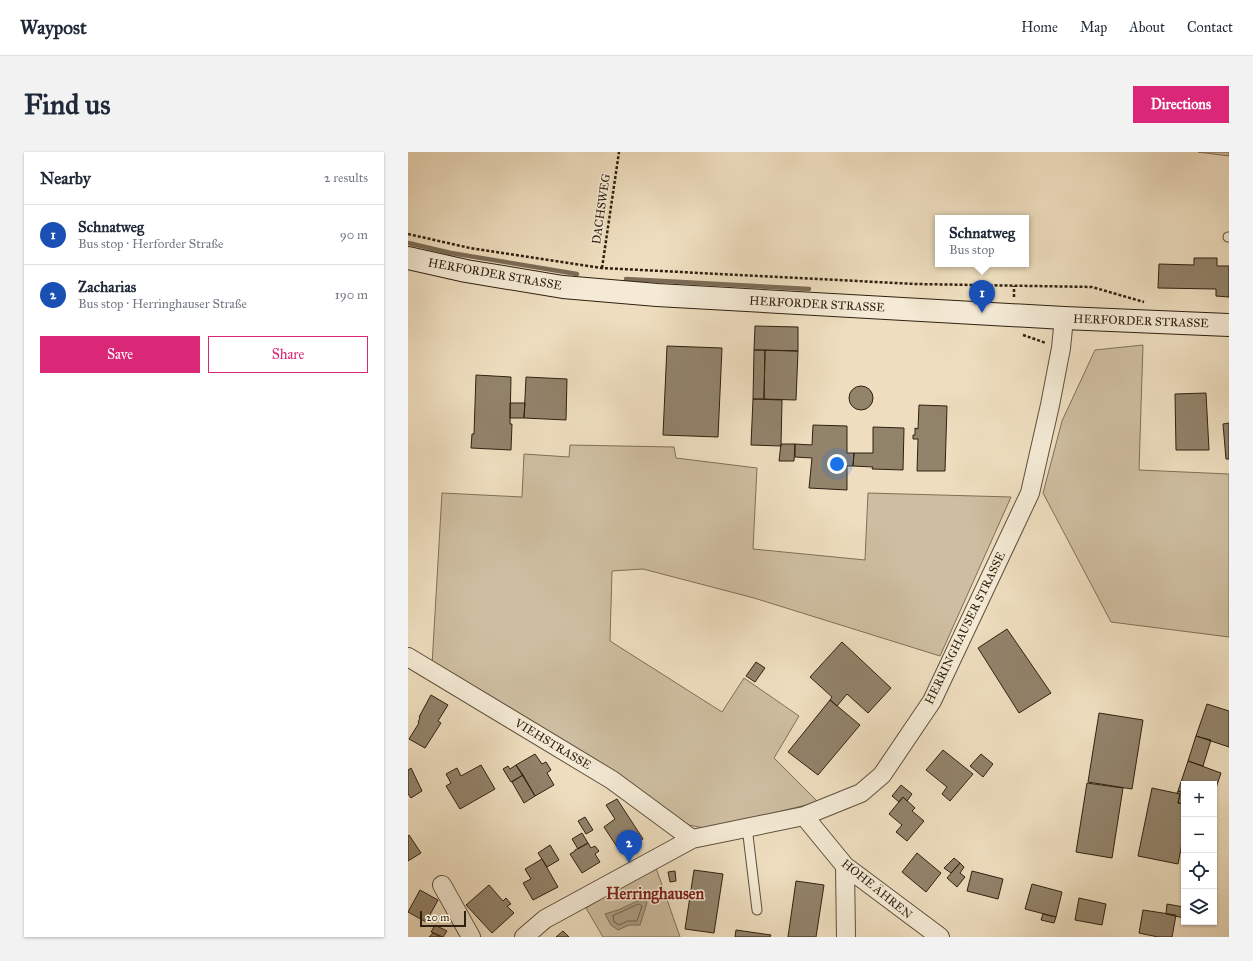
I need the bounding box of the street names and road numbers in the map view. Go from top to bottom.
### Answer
street label: DACHSWEG [589,173,613,245]
street label: HERFORDER STRASSE [427,255,563,293]
street label: HERFORDER STRASSE [749,293,886,315]
street label: HERFORDER STRASSE [1073,312,1209,330]
street label: HERRINGHAUSER STRASSE [922,549,1008,706]
street label: VIEHSTRASSE [511,715,594,772]
street label: HOHE ÄHREN [839,856,916,922]

